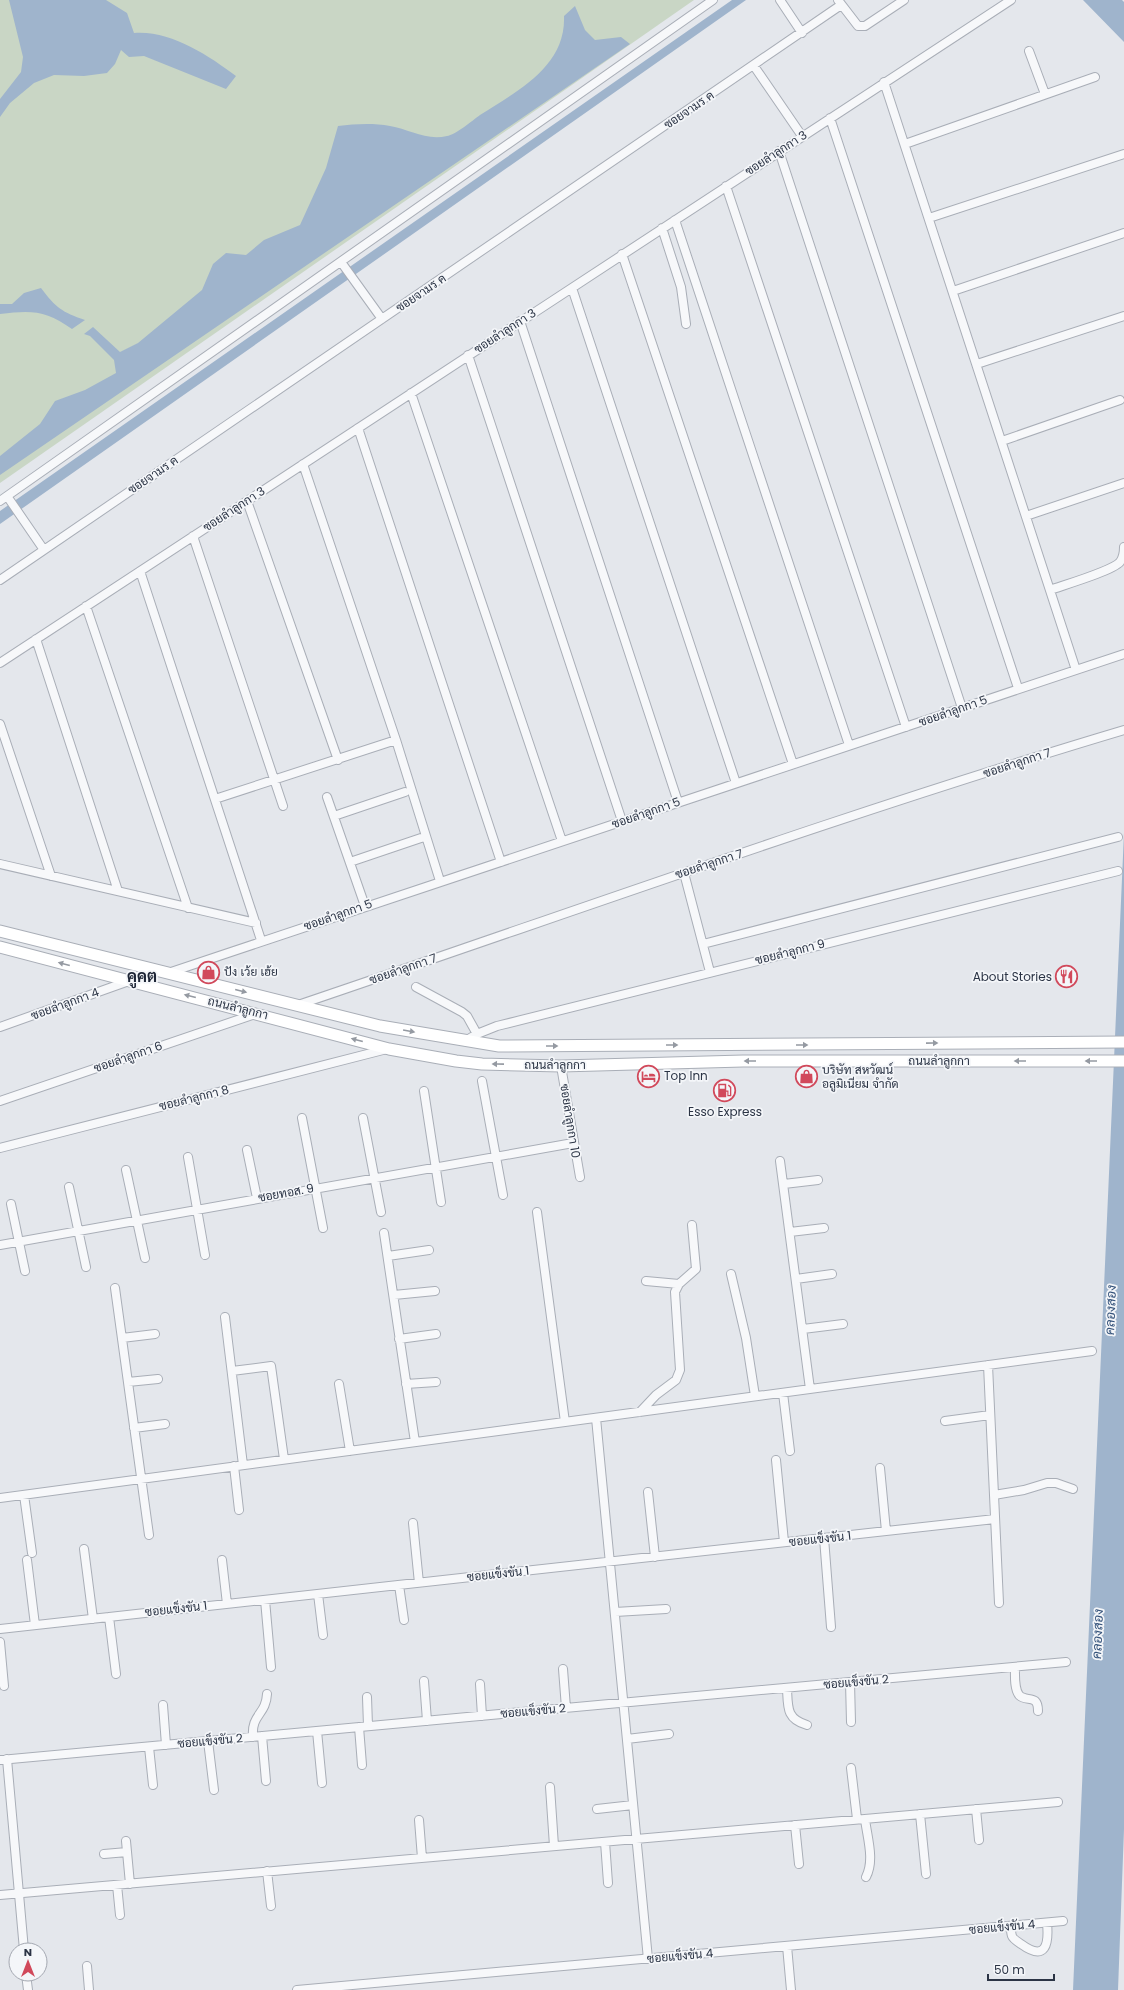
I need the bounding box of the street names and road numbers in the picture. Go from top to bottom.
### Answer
street label: ซอยจามร ค [660,86,717,133]
street label: ซอยลำลูกกา 3 [741,126,810,179]
street label: ซอยจามร ค [392,269,449,316]
street label: ซอยลำลูกกา 3 [470,304,539,357]
street label: ซอยจามร ค [124,451,181,498]
street label: ซอยลำลูกกา 3 [199,482,268,535]
street label: ซอยลำลูกกา 5 [916,691,989,730]
street label: ซอยลำลูกกา 7 [981,743,1053,781]
street label: ซอยลำลูกกา 5 [609,793,682,832]
street label: ซอยลำลูกกา 7 [673,844,745,882]
street label: ซอยลำลูกกา 5 [301,895,374,934]
street label: ซอยลำลูกกา 9 [753,935,827,968]
street label: ซอยลำลูกกา 7 [367,949,439,988]
street label: ซอยลำลูกกา 4 [28,983,102,1024]
street label: ถนนลำลูกกา [206,992,270,1023]
street label: ซอยลำลูกกา 6 [91,1037,164,1076]
street label: ถนนลำลูกกา [908,1052,970,1069]
street label: ถนนลำลูกกา [524,1056,586,1073]
street label: ซอยลำลูกกา 8 [157,1081,231,1114]
street label: ซอยลำลูกกา 10 [556,1082,585,1159]
street label: ซอยทอส. 9 [257,1179,315,1206]
street label: ซอยแข็งขัน 1 [788,1527,852,1550]
street label: ซอยแข็งขัน 1 [466,1562,530,1585]
street label: ซอยแข็งขัน 1 [144,1597,208,1620]
street label: ซอยแข็งขัน 2 [822,1670,890,1693]
street label: ซอยแข็งขัน 2 [499,1699,567,1722]
street label: ซอยแข็งขัน 2 [176,1729,244,1752]
street label: ซอยแข็งขัน 4 [968,1915,1036,1938]
street label: ซอยแข็งขัน 4 [646,1944,714,1967]

